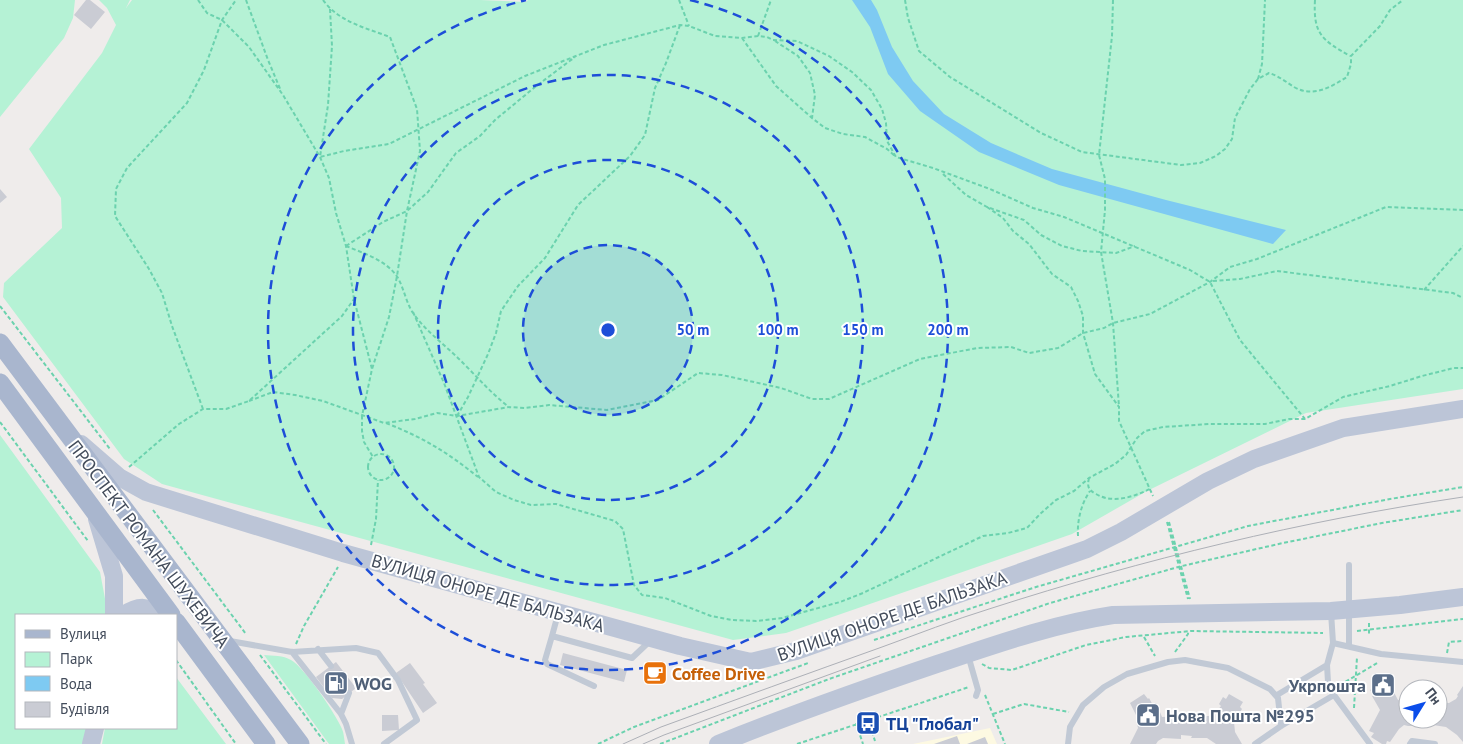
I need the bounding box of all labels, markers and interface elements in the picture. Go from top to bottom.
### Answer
text: 50 m [677,320,709,339]
text: 100 m [757,320,799,339]
text: 150 m [842,320,884,339]
text: 200 m [927,320,969,339]
centre of rings [599,321,617,339]
street label: ПРОСПЕКТ РОМАНА ШУХЕВИЧА [63,435,235,653]
street label: ВУЛИЦЯ ОНОРЕ ДЕ БАЛЬЗАКА [369,549,608,637]
street label: ВУЛИЦЯ ОНОРЕ ДЕ БАЛЬЗАКА [774,566,1010,666]
legend [15,614,178,729]
text: Вулиця [60,624,107,643]
text: Парк [60,649,93,668]
cafe icon: Coffee Drive [642,660,668,686]
place label: Coffee Drive [672,662,766,685]
fuel station icon: WOG [323,670,349,696]
place label: WOG [354,672,392,695]
public building icon: Укрпошта [1370,672,1396,698]
text: Вода [60,674,92,693]
place label: Укрпошта [1288,674,1366,697]
north arrow [1398,679,1448,729]
text: Пн [1421,684,1446,708]
text: Будівля [60,699,109,718]
public building icon: Нова Пошта №295 [1135,702,1161,728]
place label: Нова Пошта №295 [1166,704,1315,727]
bus stop icon: ТЦ "Глобал" [855,710,881,736]
place label: ТЦ "Глобал" [886,712,979,735]

